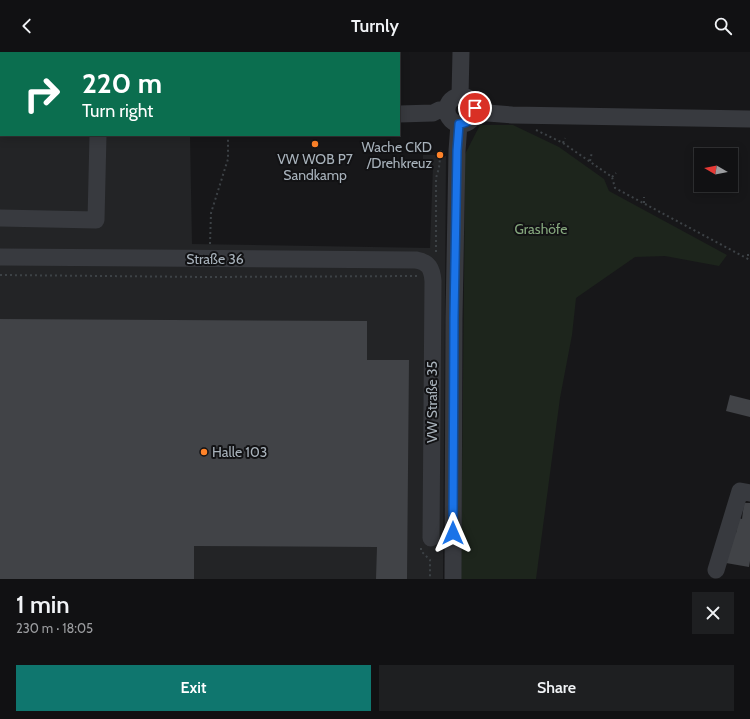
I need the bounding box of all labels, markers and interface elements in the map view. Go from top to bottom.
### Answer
icon: back [16,15,38,37]
text: Turnly [351,15,399,37]
icon: search [712,15,734,37]
text: 220 m [82,66,162,100]
icon: right [16,68,68,120]
pin [458,91,492,125]
icon: arrive [464,97,486,119]
text: Turn right [82,100,153,122]
place label: Wache CKD /Drehkreuz [362,138,432,172]
marker: VW WOB P7 Sandkamp [310,139,320,149]
north arrow [694,148,738,192]
map controls [694,148,738,192]
place label: VW WOB P7 Sandkamp [277,150,353,184]
marker: Wache CKD /Drehkreuz [435,150,445,160]
park label: Grashöfe [514,220,568,238]
street label: Straße 36 [186,250,244,268]
street label: VW Straße 35 [423,361,441,443]
place label: Halle 103 [212,443,267,461]
marker: Halle 103 [199,447,209,457]
position arrow [432,512,474,554]
text: 1 min [16,590,70,619]
button: close [692,592,734,634]
text: 230 m · 18:05 [16,620,93,636]
button: Exit [16,665,371,711]
button: Share [379,665,734,711]

